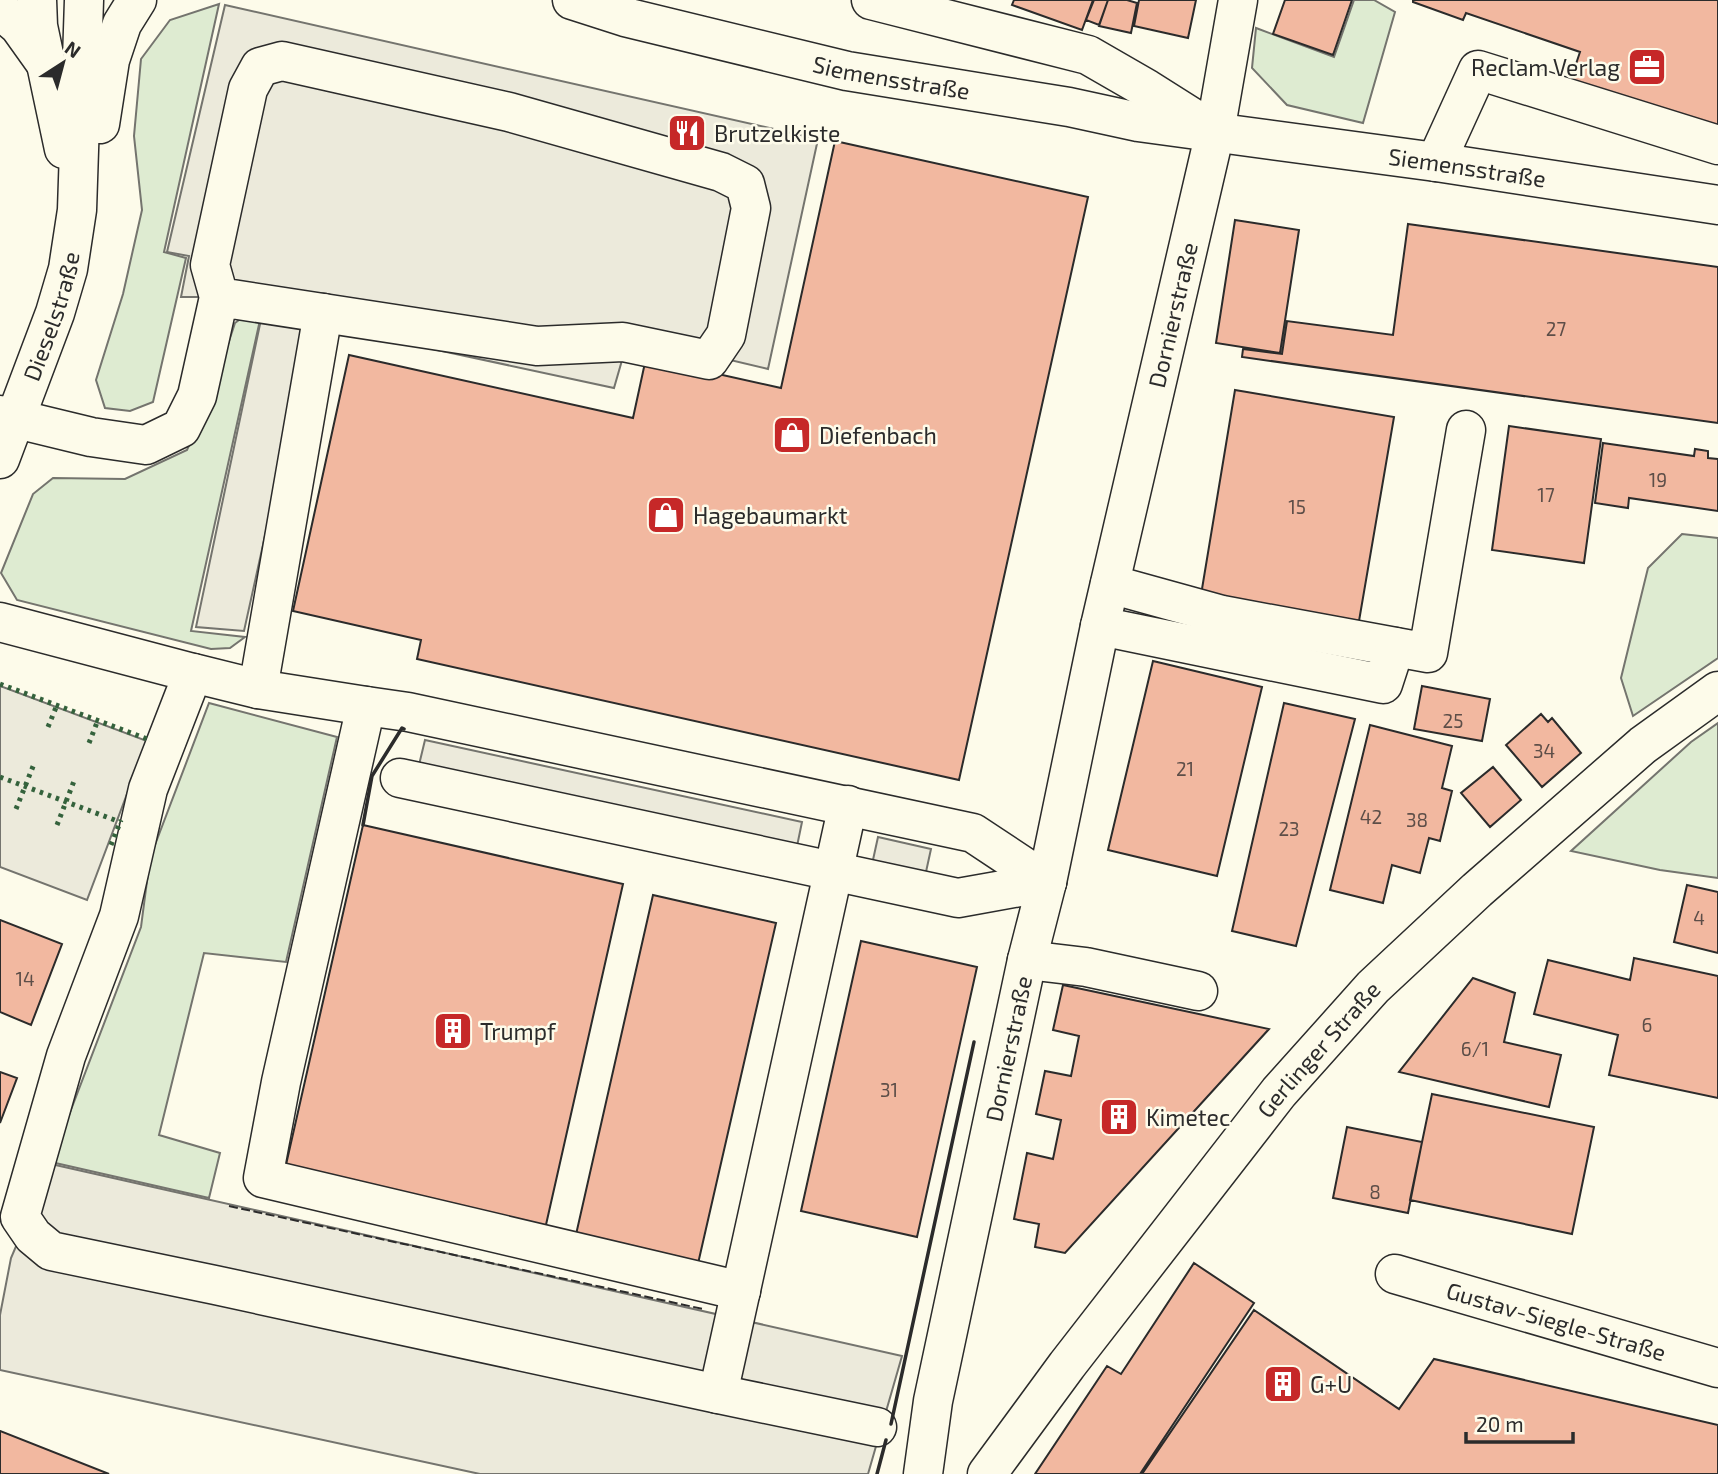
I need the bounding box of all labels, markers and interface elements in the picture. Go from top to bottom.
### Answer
north arrow [28,28,98,98]
text: N [61,36,86,62]
office icon: Reclam Verlag [1626,46,1668,88]
street label: Siemensstraße [810,49,972,105]
place label: Reclam Verlag [1471,53,1620,81]
restaurant icon: Brutzelkiste [666,112,708,154]
place label: Brutzelkiste [714,119,840,147]
street label: Siemensstraße [1387,142,1548,193]
street label: Dornierstraße [1142,239,1203,390]
street label: Dieselstraße [17,250,84,385]
house number: 27 [1546,317,1566,340]
shop icon: Diefenbach [771,414,813,456]
place label: Diefenbach [819,421,937,449]
house number: 19 [1649,468,1667,491]
house number: 17 [1537,483,1555,506]
shop icon: Hagebaumarkt [645,494,687,536]
house number: 15 [1288,495,1306,518]
place label: Hagebaumarkt [693,501,848,529]
house number: 25 [1443,709,1463,732]
house number: 34 [1533,739,1555,762]
house number: 21 [1176,757,1194,780]
house number: 42 [1360,805,1382,828]
house number: 38 [1406,808,1428,831]
house number: 23 [1278,817,1300,840]
house number: 4 [1693,906,1705,929]
house number: 14 [15,967,35,990]
street label: Dornierstraße [979,973,1037,1124]
street label: Gerlinger Straße [1251,975,1386,1123]
building icon: Trumpf [432,1010,474,1052]
house number: 6 [1642,1013,1652,1036]
place label: Trumpf [480,1017,557,1045]
house number: 6/1 [1461,1037,1489,1060]
house number: 31 [880,1078,898,1101]
building icon: Kimetec [1098,1096,1140,1138]
place label: Kimetec [1146,1103,1230,1131]
house number: 8 [1369,1180,1381,1203]
street label: Gustav-Siegle-Straße [1443,1276,1669,1366]
building icon: G+U [1262,1363,1304,1405]
place label: G+U [1310,1370,1352,1398]
scale bar [1466,1400,1573,1444]
text: 20 m [1476,1411,1524,1436]

